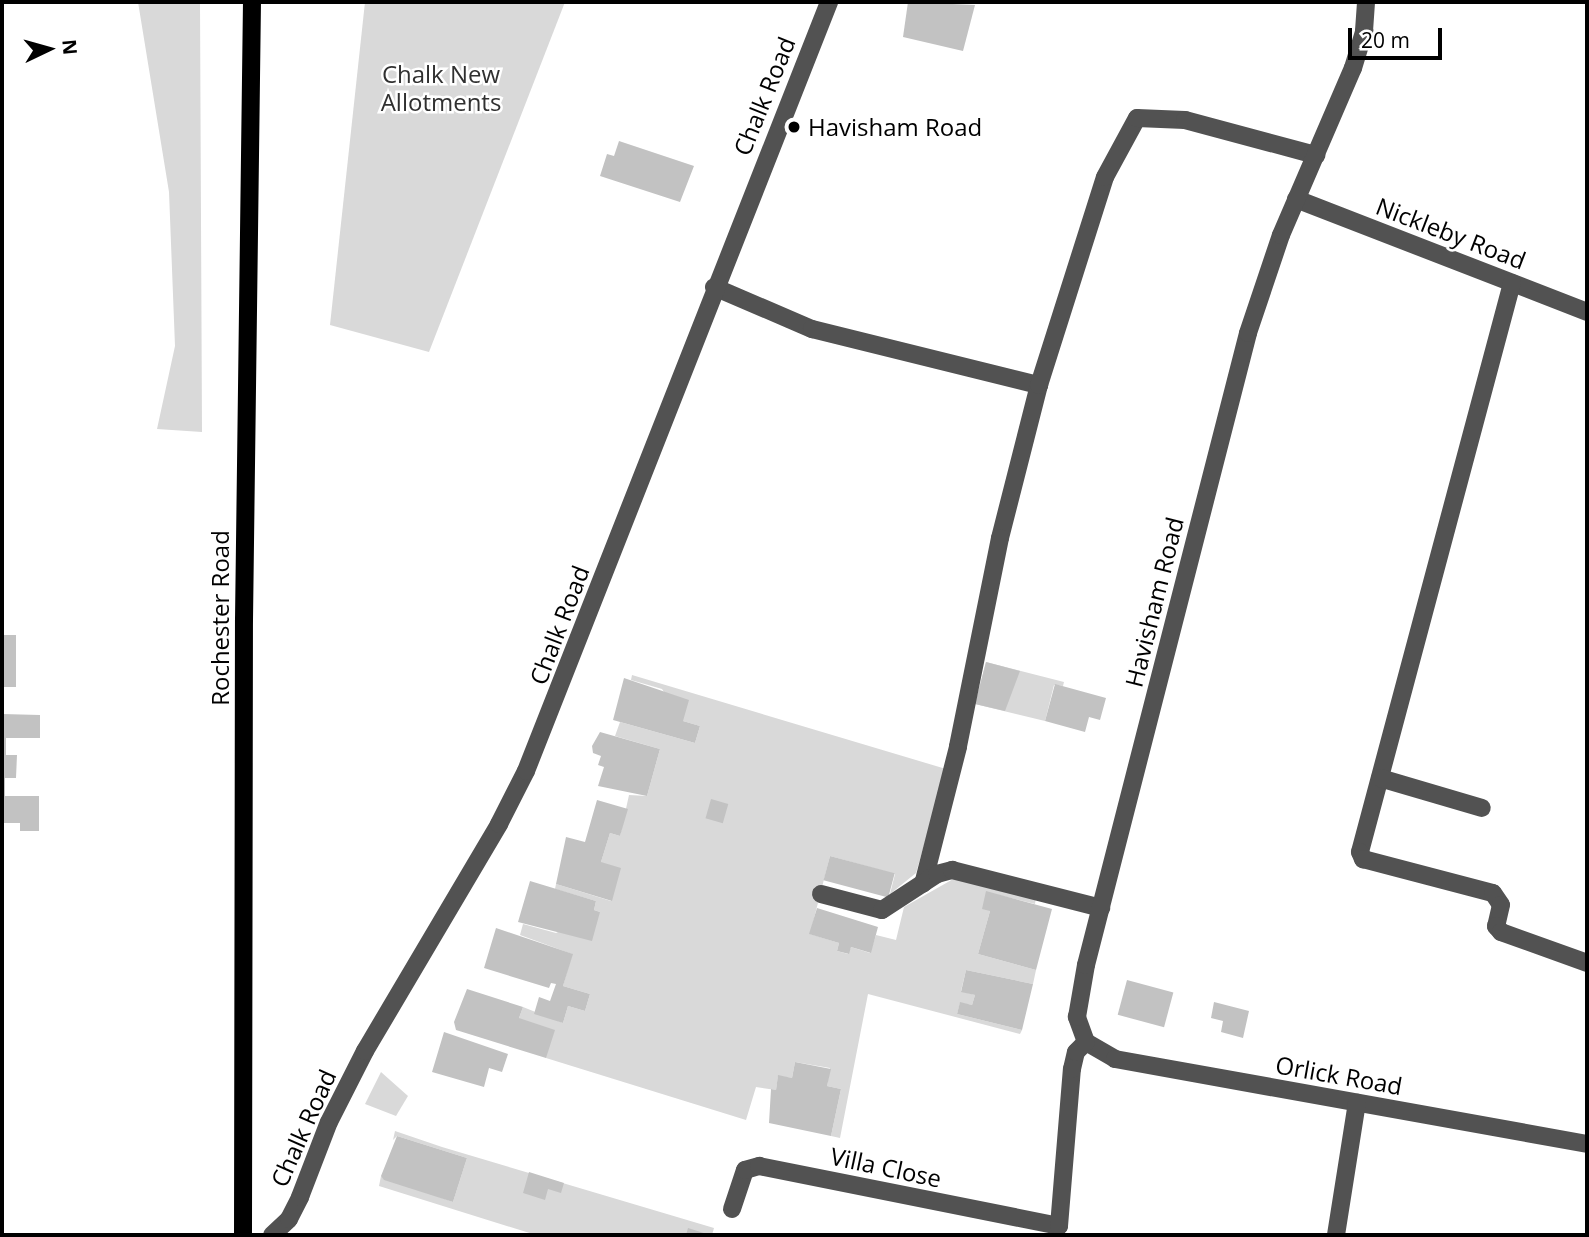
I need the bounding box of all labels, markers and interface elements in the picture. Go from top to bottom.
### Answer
north arrow [14,14,84,84]
scale bar [1351,14,1446,58]
text: 20 m [1361,26,1410,54]
street label: Chalk Road [727,32,801,160]
text: N [56,38,84,56]
park label: Chalk New Allotments [381,60,501,116]
place label: Havisham Road [808,113,982,141]
marker: Havisham Road [786,119,802,135]
street label: Nickleby Road [1372,191,1530,275]
street label: Havisham Road [1119,514,1189,690]
street label: Rochester Road [206,530,234,706]
street label: Chalk Road [523,561,595,689]
street label: Orlick Road [1273,1050,1405,1100]
street label: Chalk Road [264,1065,342,1191]
street label: Villa Close [828,1141,944,1193]

